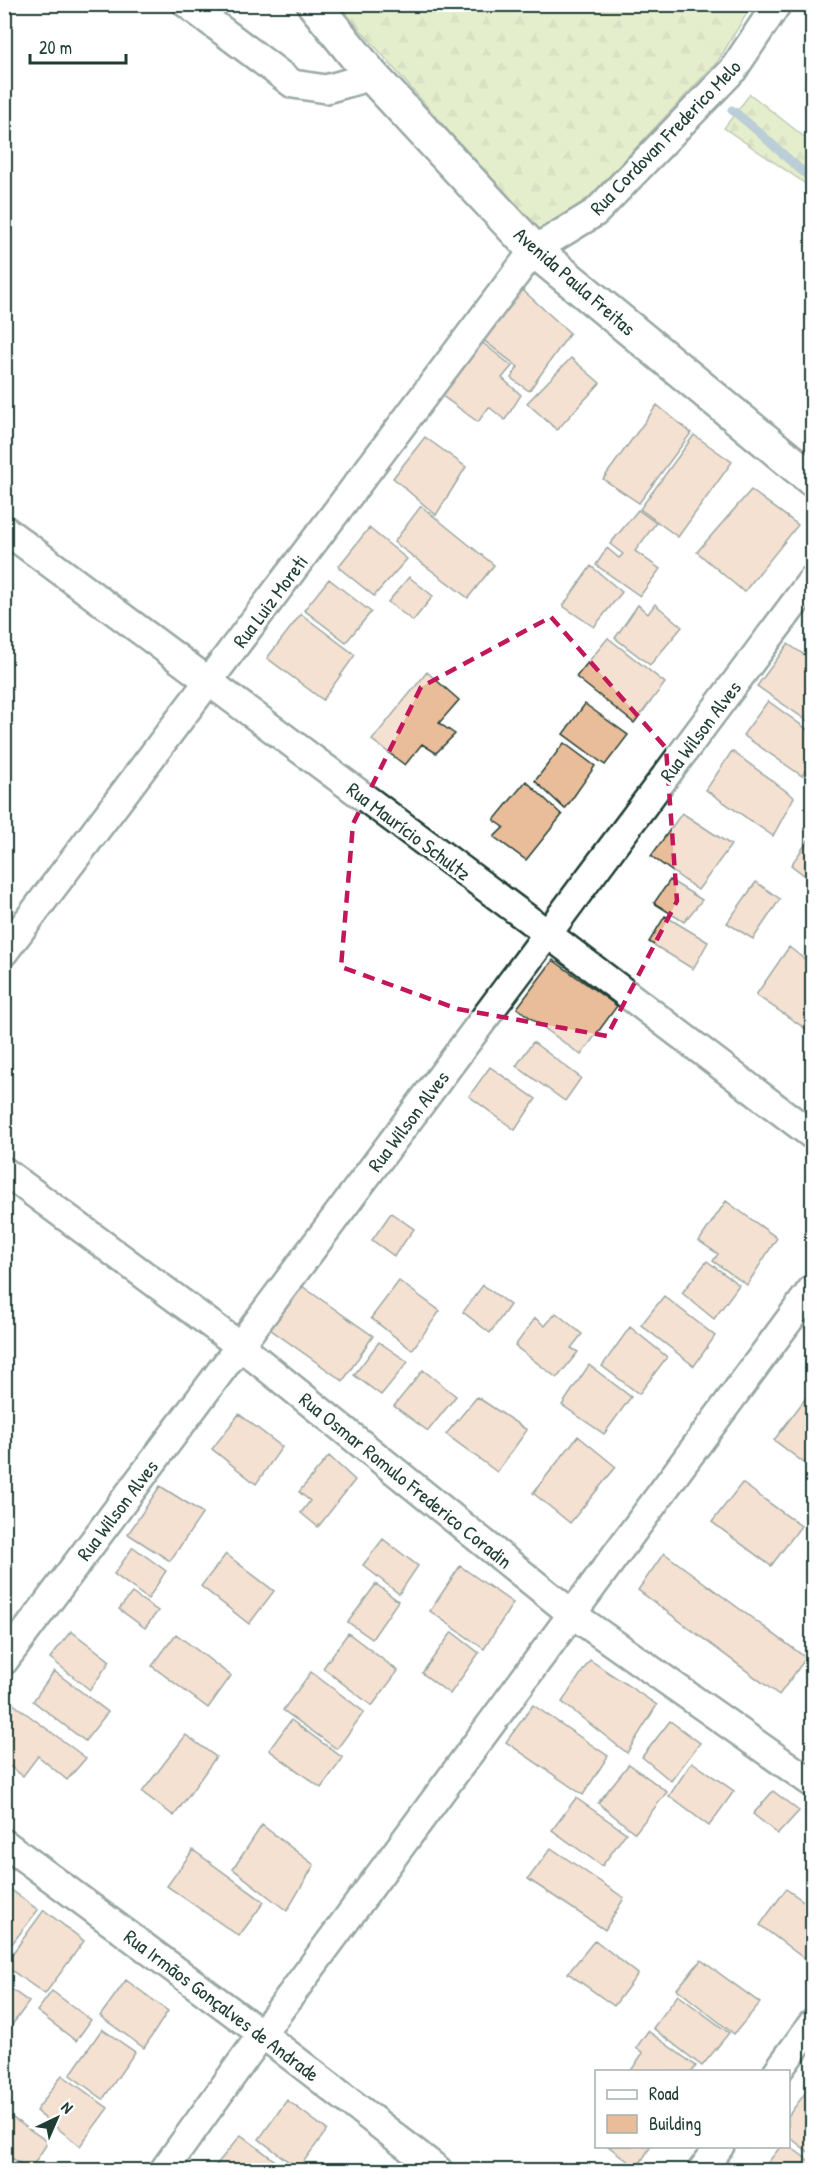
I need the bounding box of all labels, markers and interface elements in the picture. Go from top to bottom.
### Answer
scale bar [30,27,126,65]
text: 20 m [39,35,72,60]
street label: Rua Cordovan Frederico Melo [584,53,746,221]
street label: Avenida Paula Freitas [508,221,642,341]
street label: Rua Luiz Moreti [226,549,314,653]
street label: Rua Wilson Alves [653,675,747,787]
street label: Rua Maurício Schultz [342,776,477,887]
street label: Rua Wilson Alves [361,1065,455,1177]
street label: Rua Osmar Romulo Frederico Coradin [294,1386,518,1574]
street label: Rua Wilson Alves [70,1454,164,1566]
street label: Rua Irmãos Gonçalves de Andrade [119,1923,325,2087]
legend [595,2070,790,2148]
text: Road [649,2081,679,2106]
north arrow [27,2088,87,2148]
text: N [57,2096,78,2118]
text: Building [649,2111,701,2136]

